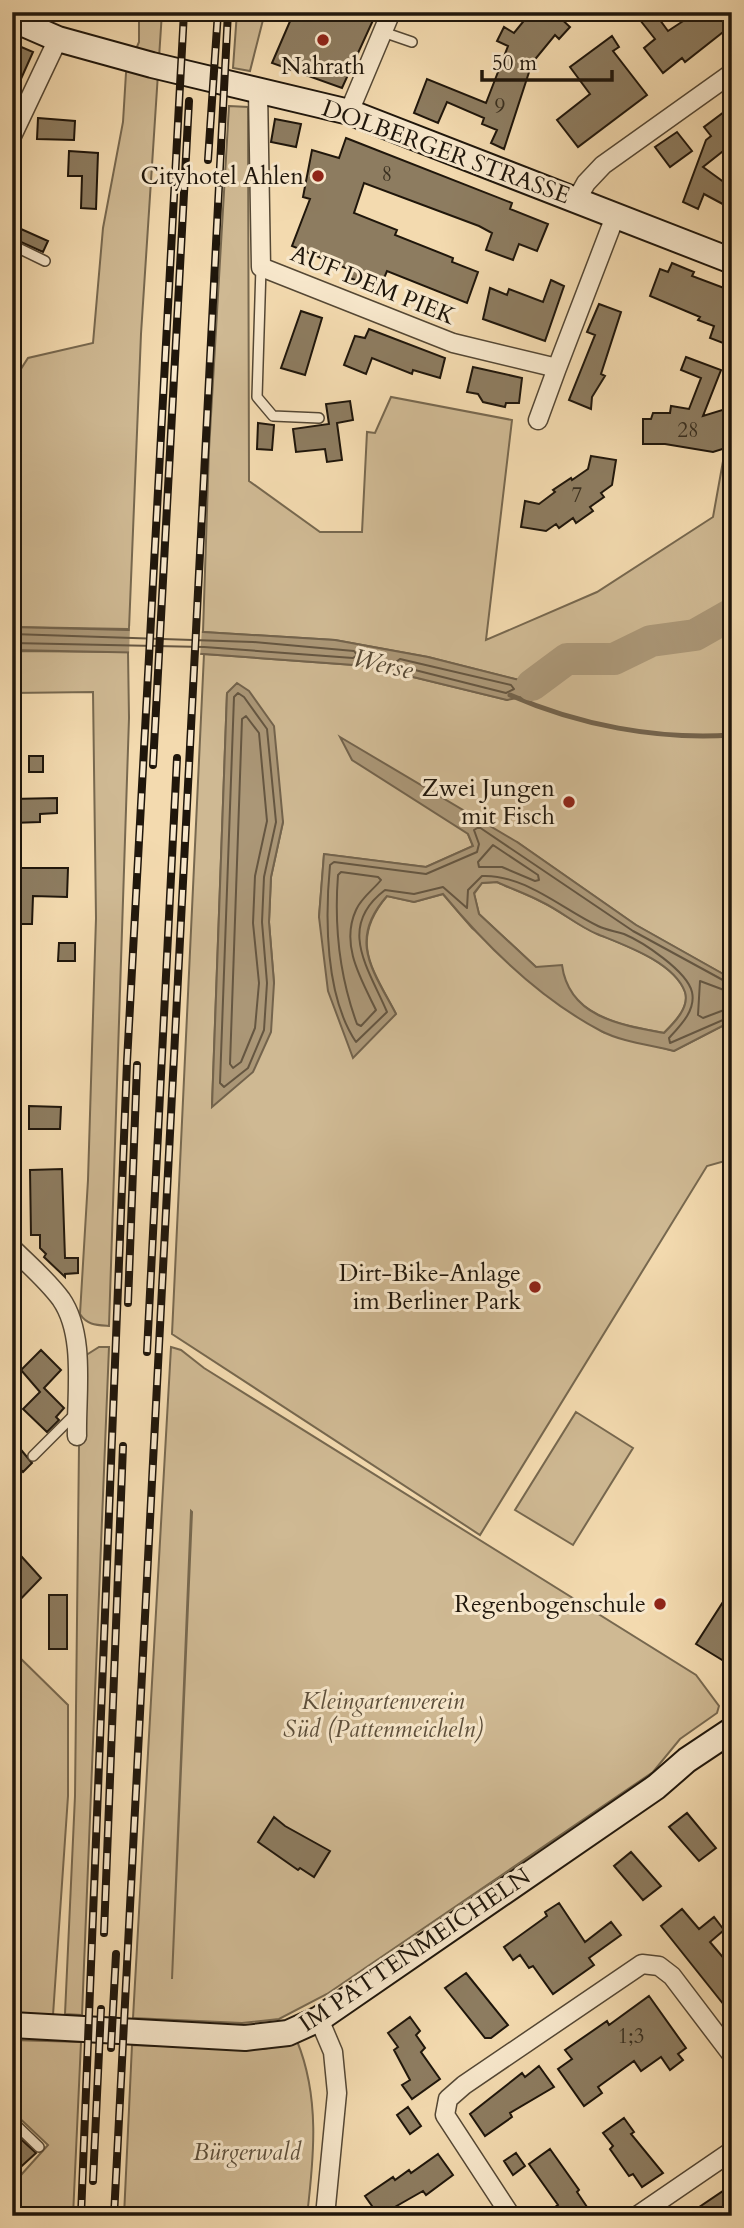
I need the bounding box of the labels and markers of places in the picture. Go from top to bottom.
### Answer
marker: Nahrath [315,32,331,48]
place label: Nahrath [281,50,365,83]
place label: Cityhotel Ahlen [141,160,304,193]
marker: Cityhotel Ahlen [310,168,326,184]
place label: Zwei Jungen mit Fisch [422,772,555,833]
marker: Zwei Jungen mit Fisch [561,794,577,810]
place label: Dirt-Bike-Anlage im Berliner Park [339,1257,521,1318]
marker: Dirt-Bike-Anlage im Berliner Park [527,1279,543,1295]
place label: Regenbogenschule [454,1588,646,1621]
marker: Regenbogenschule [652,1596,668,1612]

